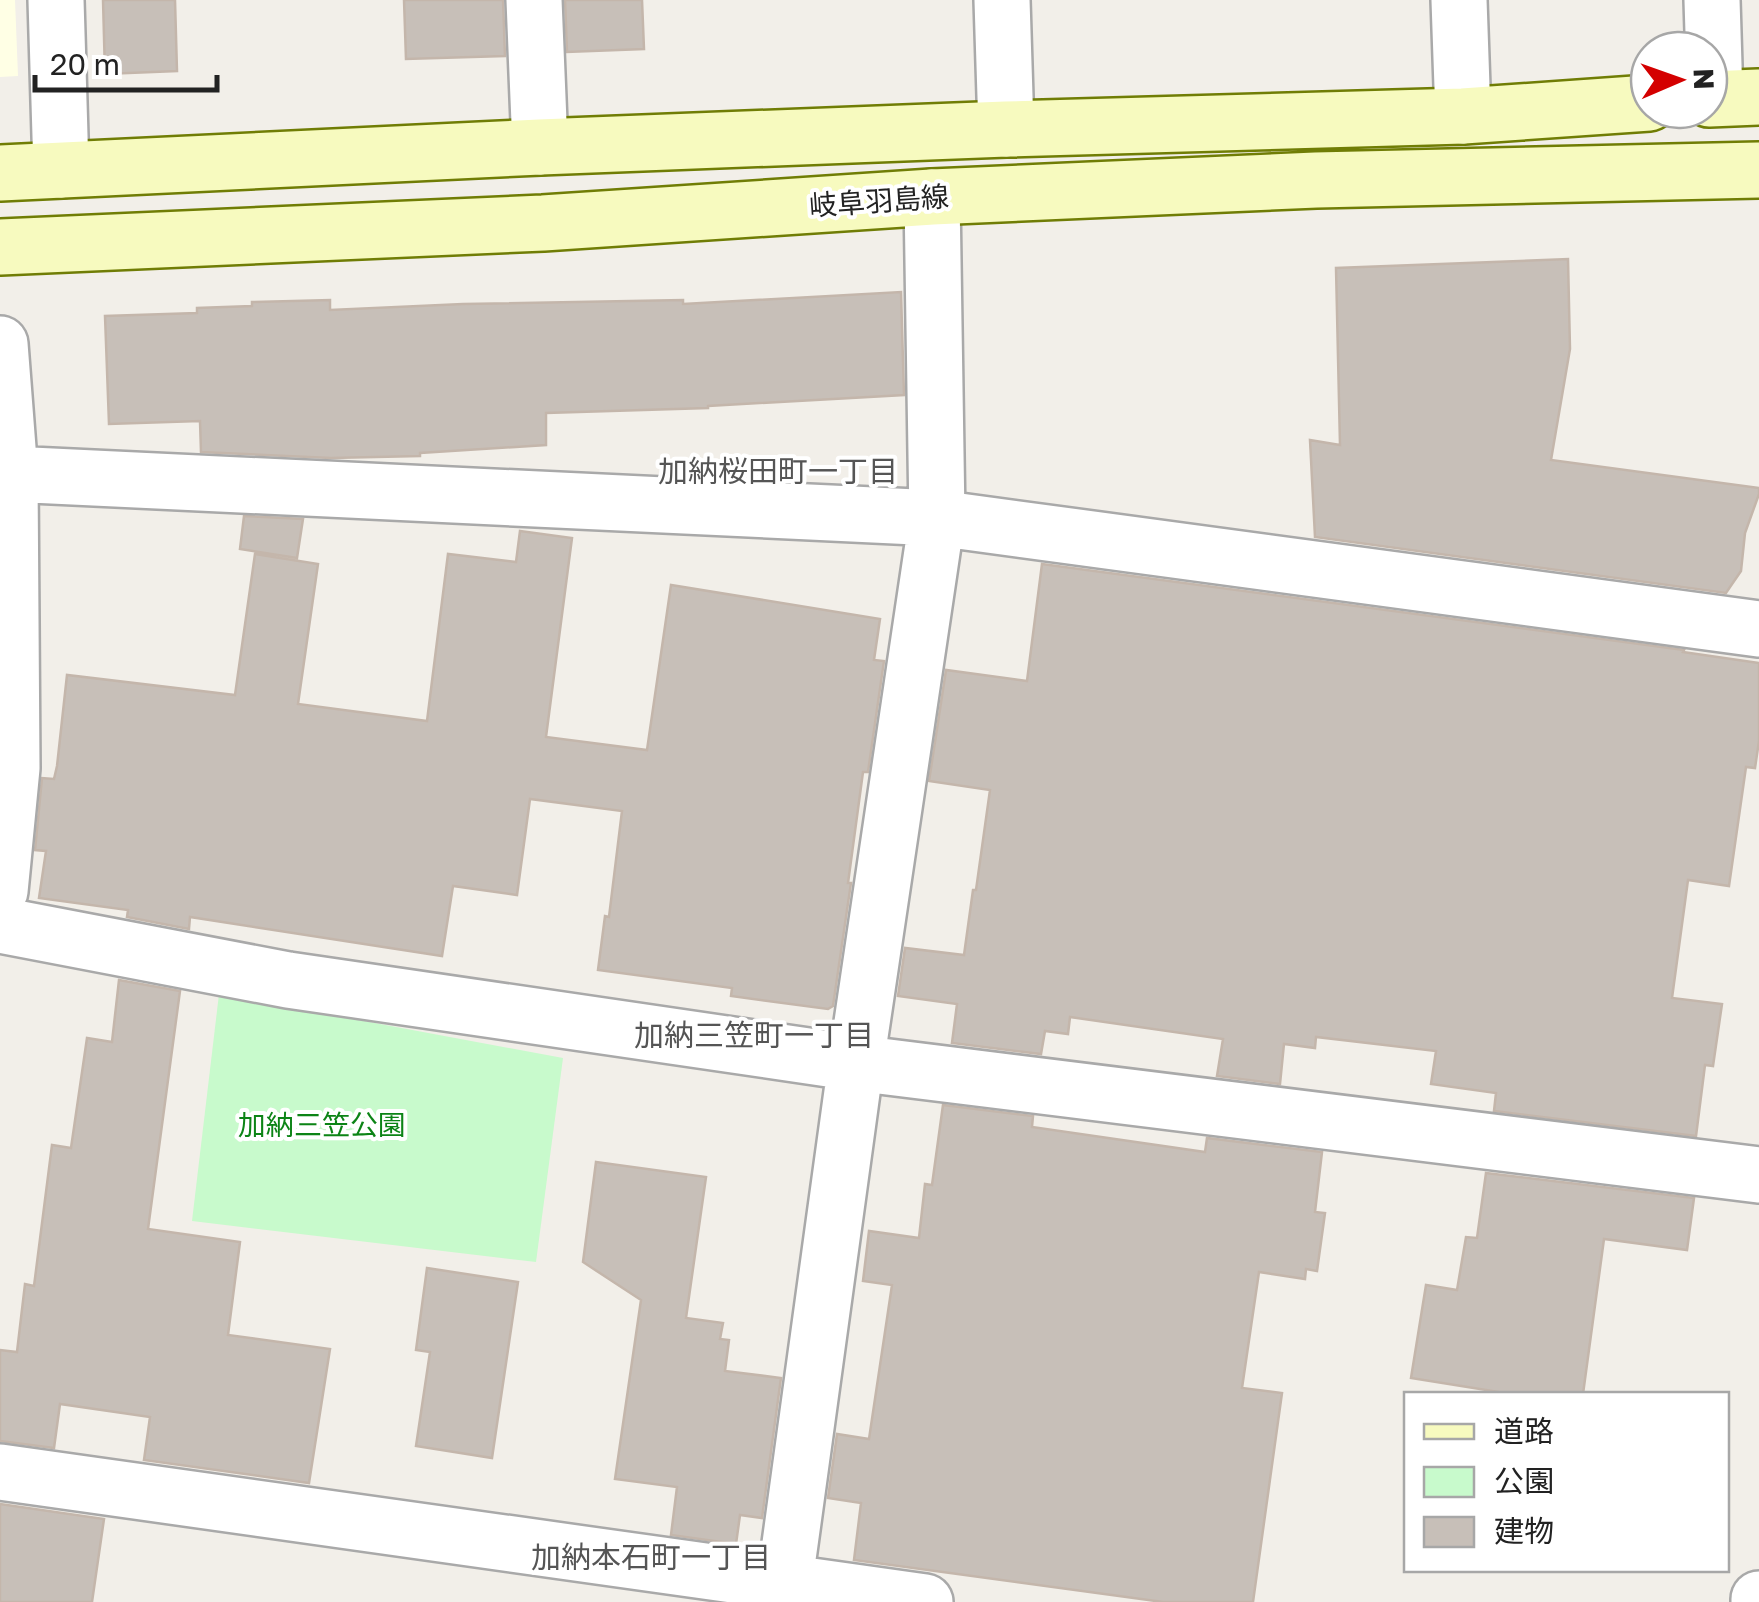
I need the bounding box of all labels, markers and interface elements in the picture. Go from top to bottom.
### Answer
scale bar [35,30,218,92]
north arrow [1629,30,1729,130]
text: 20 m [50,46,120,82]
text: N [1688,68,1721,90]
street label: 岐阜羽島線 [808,179,950,222]
district label: 加納桜田町一丁目 [658,453,898,489]
district label: 加納三笠町一丁目 [634,1017,874,1053]
park label: 加納三笠公園 [238,1108,406,1141]
legend [1404,1392,1729,1572]
text: 道路 [1494,1413,1554,1449]
text: 公園 [1494,1463,1554,1499]
text: 建物 [1494,1513,1554,1549]
district label: 加納本石町一丁目 [531,1539,771,1575]

